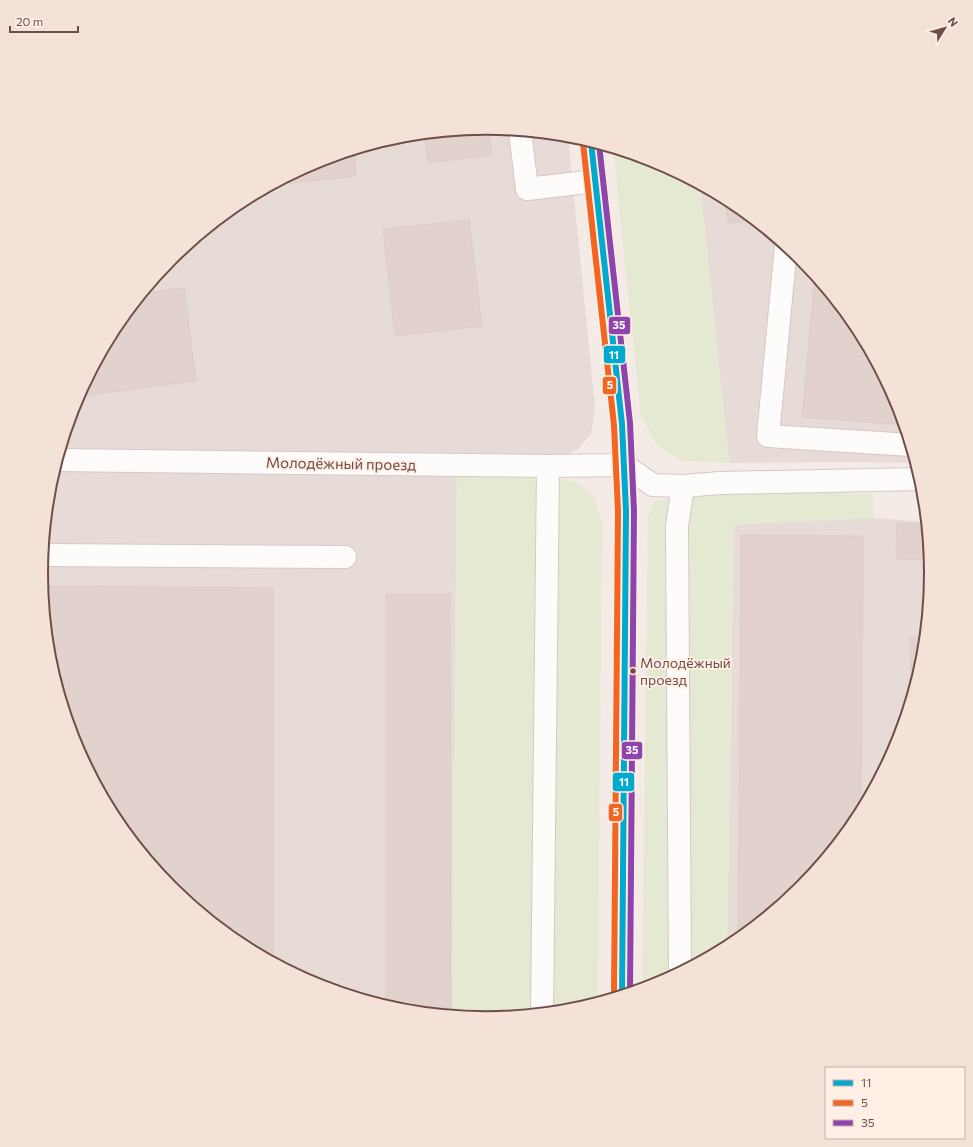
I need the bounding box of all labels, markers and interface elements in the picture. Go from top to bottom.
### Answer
scale bar [10,8,78,34]
north arrow [925,8,965,48]
text: 20 m [16,14,43,28]
text: N [946,14,961,29]
line badge: 35 [608,316,631,335]
text: 35 [613,318,625,331]
line badge: 11 [603,345,626,364]
text: 11 [609,348,619,361]
line badge: 5 [602,376,617,395]
text: 5 [607,378,613,391]
street label: Молодёжный проезд [266,453,417,473]
place label: Молодёжный проезд [640,654,731,688]
marker: Молодёжный проезд [628,666,638,676]
line badge: 35 [621,741,643,760]
text: 35 [626,743,638,756]
line badge: 11 [612,772,635,792]
text: 11 [619,775,629,788]
line badge: 5 [608,803,623,822]
text: 5 [613,805,619,818]
legend [825,1067,965,1139]
text: 11 [861,1075,871,1089]
text: 5 [861,1095,868,1109]
text: 35 [861,1115,875,1129]

